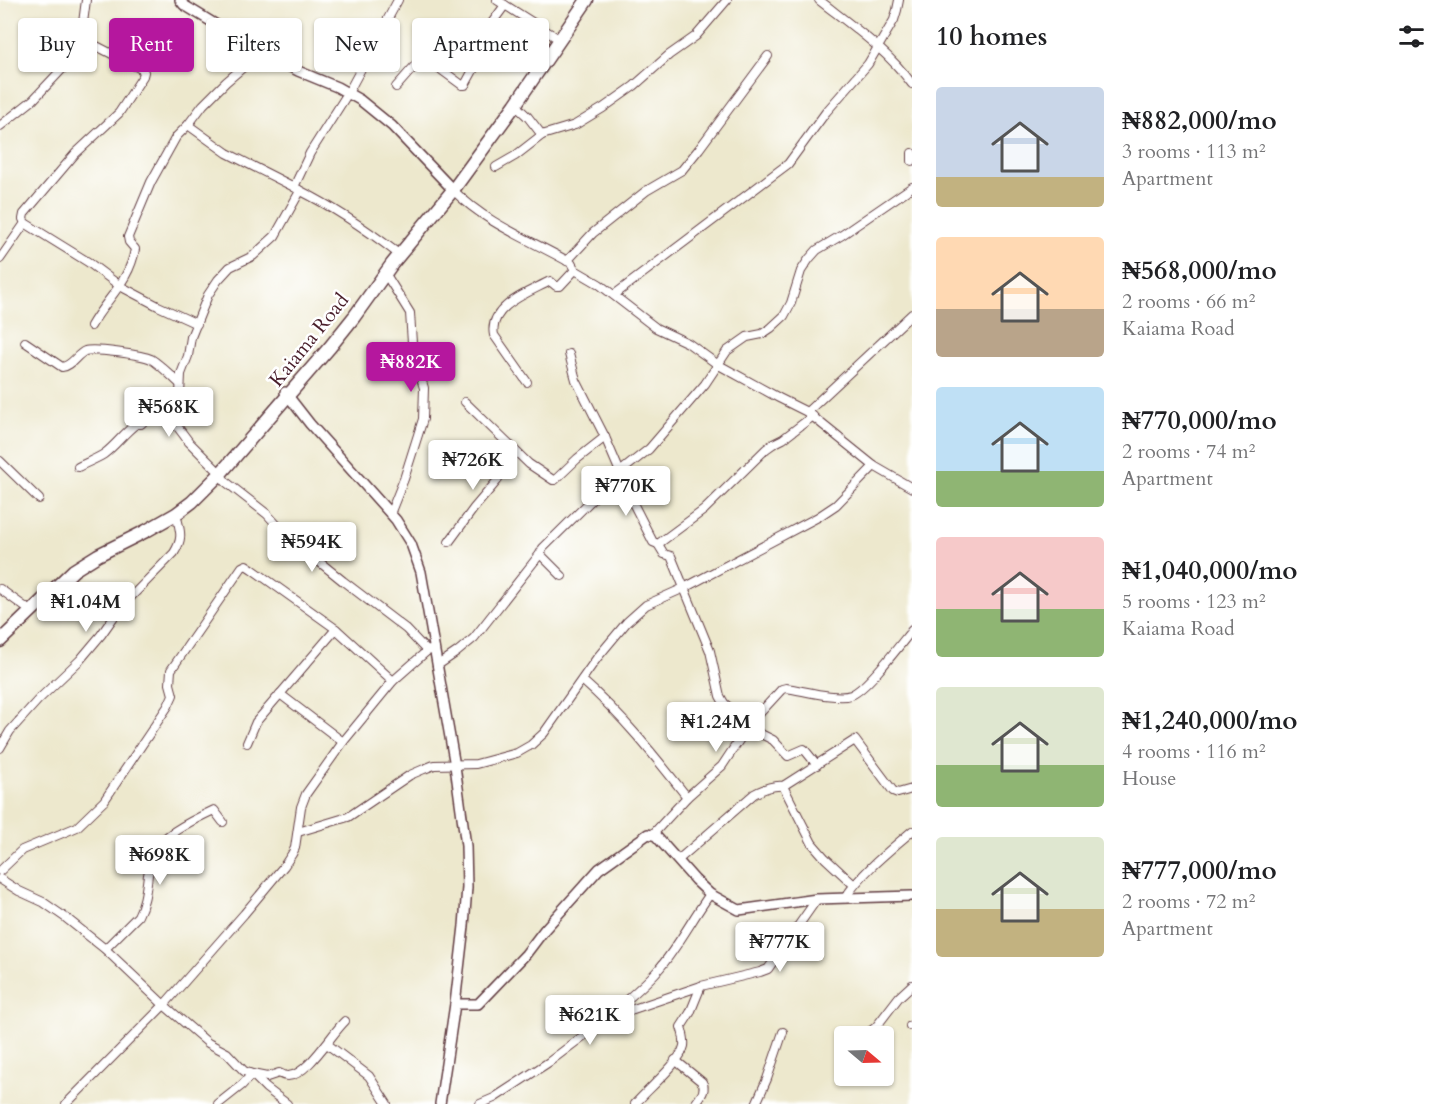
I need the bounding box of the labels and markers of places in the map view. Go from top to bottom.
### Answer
pin: ₦882K [369,342,453,393]
pin: ₦568K [127,387,211,438]
pin: ₦726K [431,440,515,491]
pin: ₦770K [584,466,668,517]
pin: ₦594K [270,522,354,573]
pin: ₦1.04M [37,582,135,633]
pin: ₦1.24M [667,702,765,753]
pin: ₦698K [118,835,202,886]
pin: ₦777K [738,922,822,973]
pin: ₦621K [548,995,632,1046]

